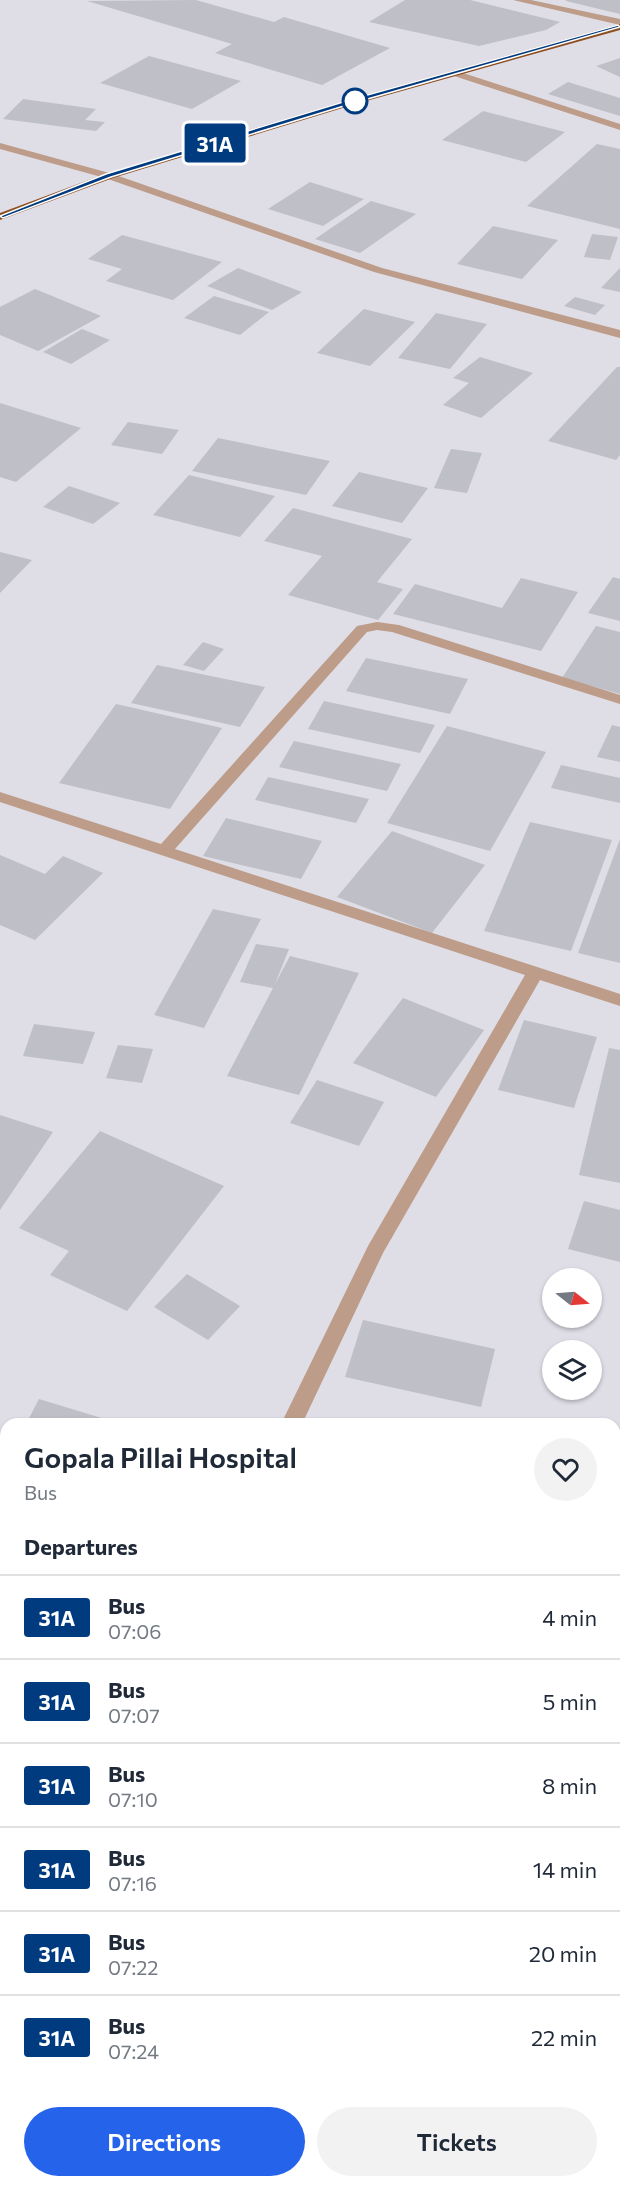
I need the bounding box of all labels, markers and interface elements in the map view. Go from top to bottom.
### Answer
unlabelled marker [342,88,368,114]
line badge: 31A [180,124,250,162]
text: 31A [197,131,233,156]
north arrow [542,1268,602,1328]
map controls [542,1268,602,1400]
button: layers [542,1340,602,1400]
button: heart [534,1438,597,1501]
text: Gopala Pillai Hospital [24,1440,297,1474]
text: Bus [24,1480,57,1504]
text: Departures [24,1533,138,1560]
text: Bus [108,1592,145,1619]
text: 4 min [542,1604,597,1631]
text: 31A [39,1605,75,1630]
text: 07:06 [108,1619,161,1643]
text: Bus [108,1676,145,1703]
text: 5 min [543,1688,597,1715]
text: 31A [39,1689,75,1714]
text: 07:07 [108,1703,160,1727]
text: Bus [108,1760,145,1787]
text: 8 min [542,1772,597,1799]
text: 31A [39,1773,75,1798]
text: 07:10 [108,1787,158,1811]
text: Bus [108,1844,145,1871]
text: 14 min [533,1856,597,1883]
text: 31A [39,1857,75,1882]
text: 07:16 [108,1871,157,1895]
text: Bus [108,1928,145,1955]
text: 20 min [529,1940,597,1967]
text: 31A [39,1941,75,1966]
text: 07:22 [108,1955,158,1979]
text: Bus [108,2012,145,2039]
text: 22 min [531,2024,597,2051]
text: 31A [39,2025,75,2050]
text: 07:24 [108,2039,159,2063]
button: Directions [24,2107,305,2176]
button: Tickets [317,2107,597,2176]

